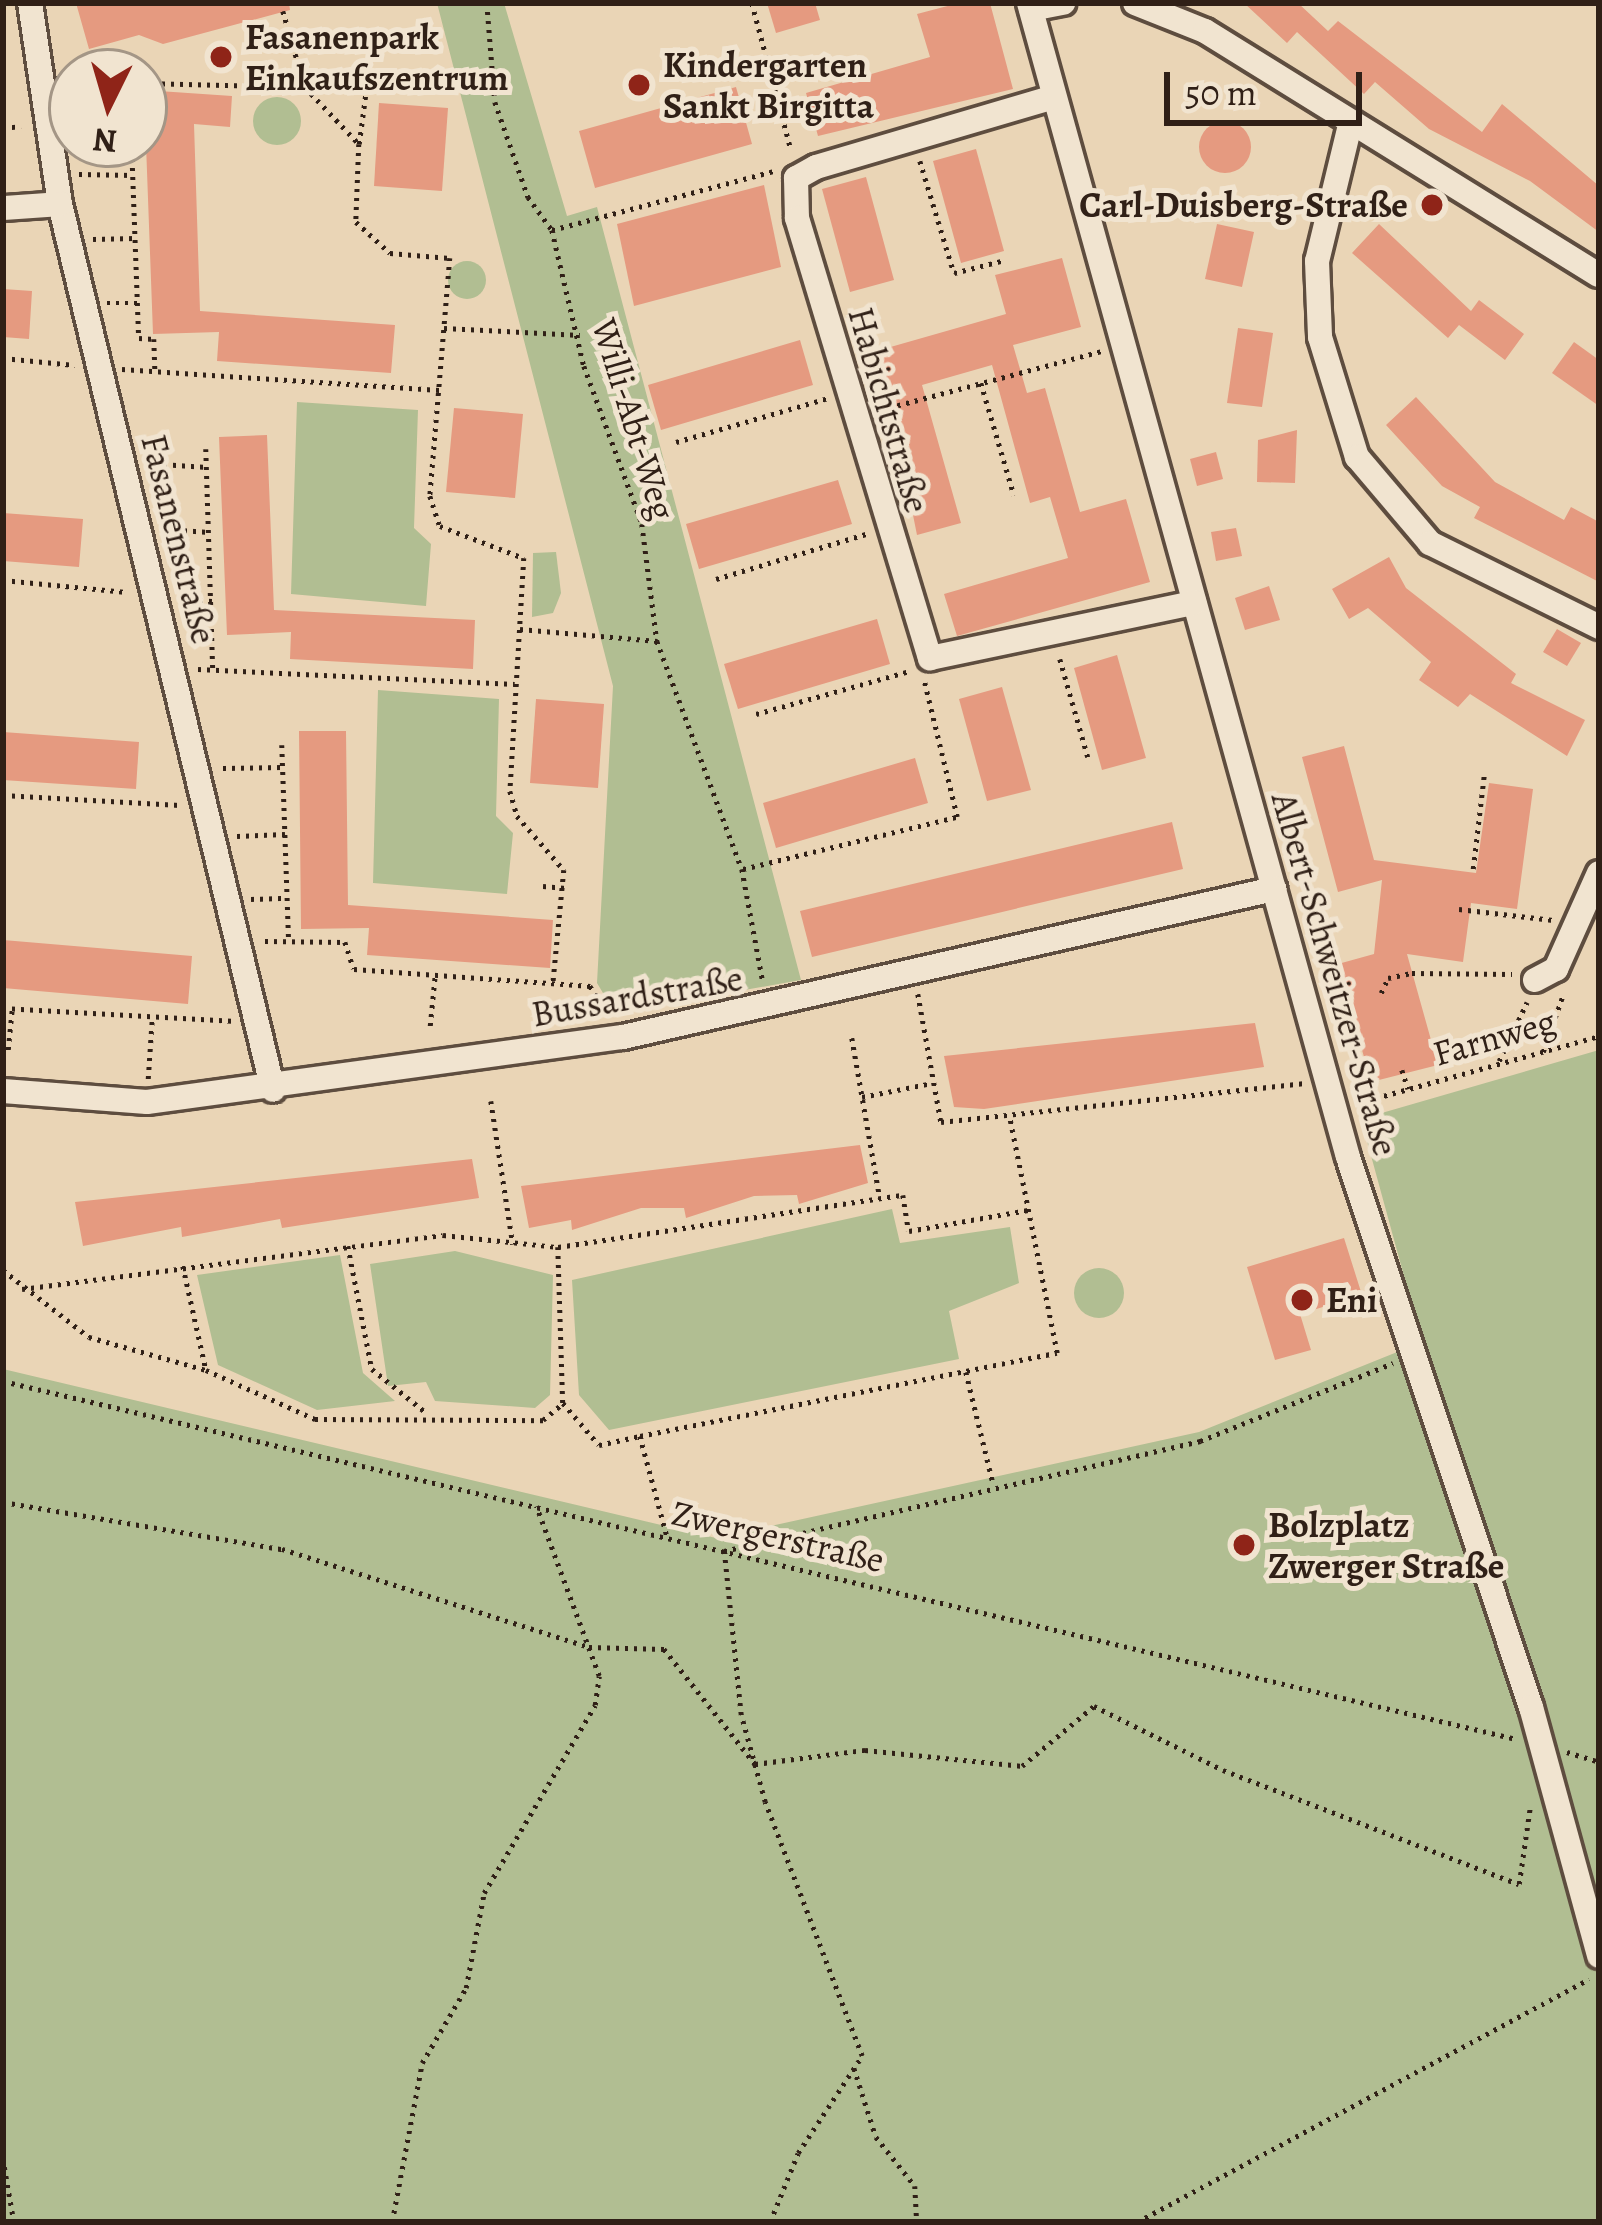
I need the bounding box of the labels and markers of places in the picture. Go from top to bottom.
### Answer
place label: Fasanenpark Einkaufszentrum [245,14,508,99]
place label: Kindergarten Sankt Birgitta [663,42,874,127]
marker: Fasanenpark Einkaufszentrum [208,44,234,70]
marker: Kindergarten Sankt Birgitta [626,72,652,98]
place label: Carl-Duisberg-Straße [1079,183,1408,227]
marker: Carl-Duisberg-Straße [1419,192,1445,218]
place label: Eni [1326,1278,1377,1322]
marker: Eni [1289,1287,1315,1313]
place label: Bolzplatz Zwerger Straße [1268,1502,1504,1587]
marker: Bolzplatz Zwerger Straße [1231,1532,1257,1558]

